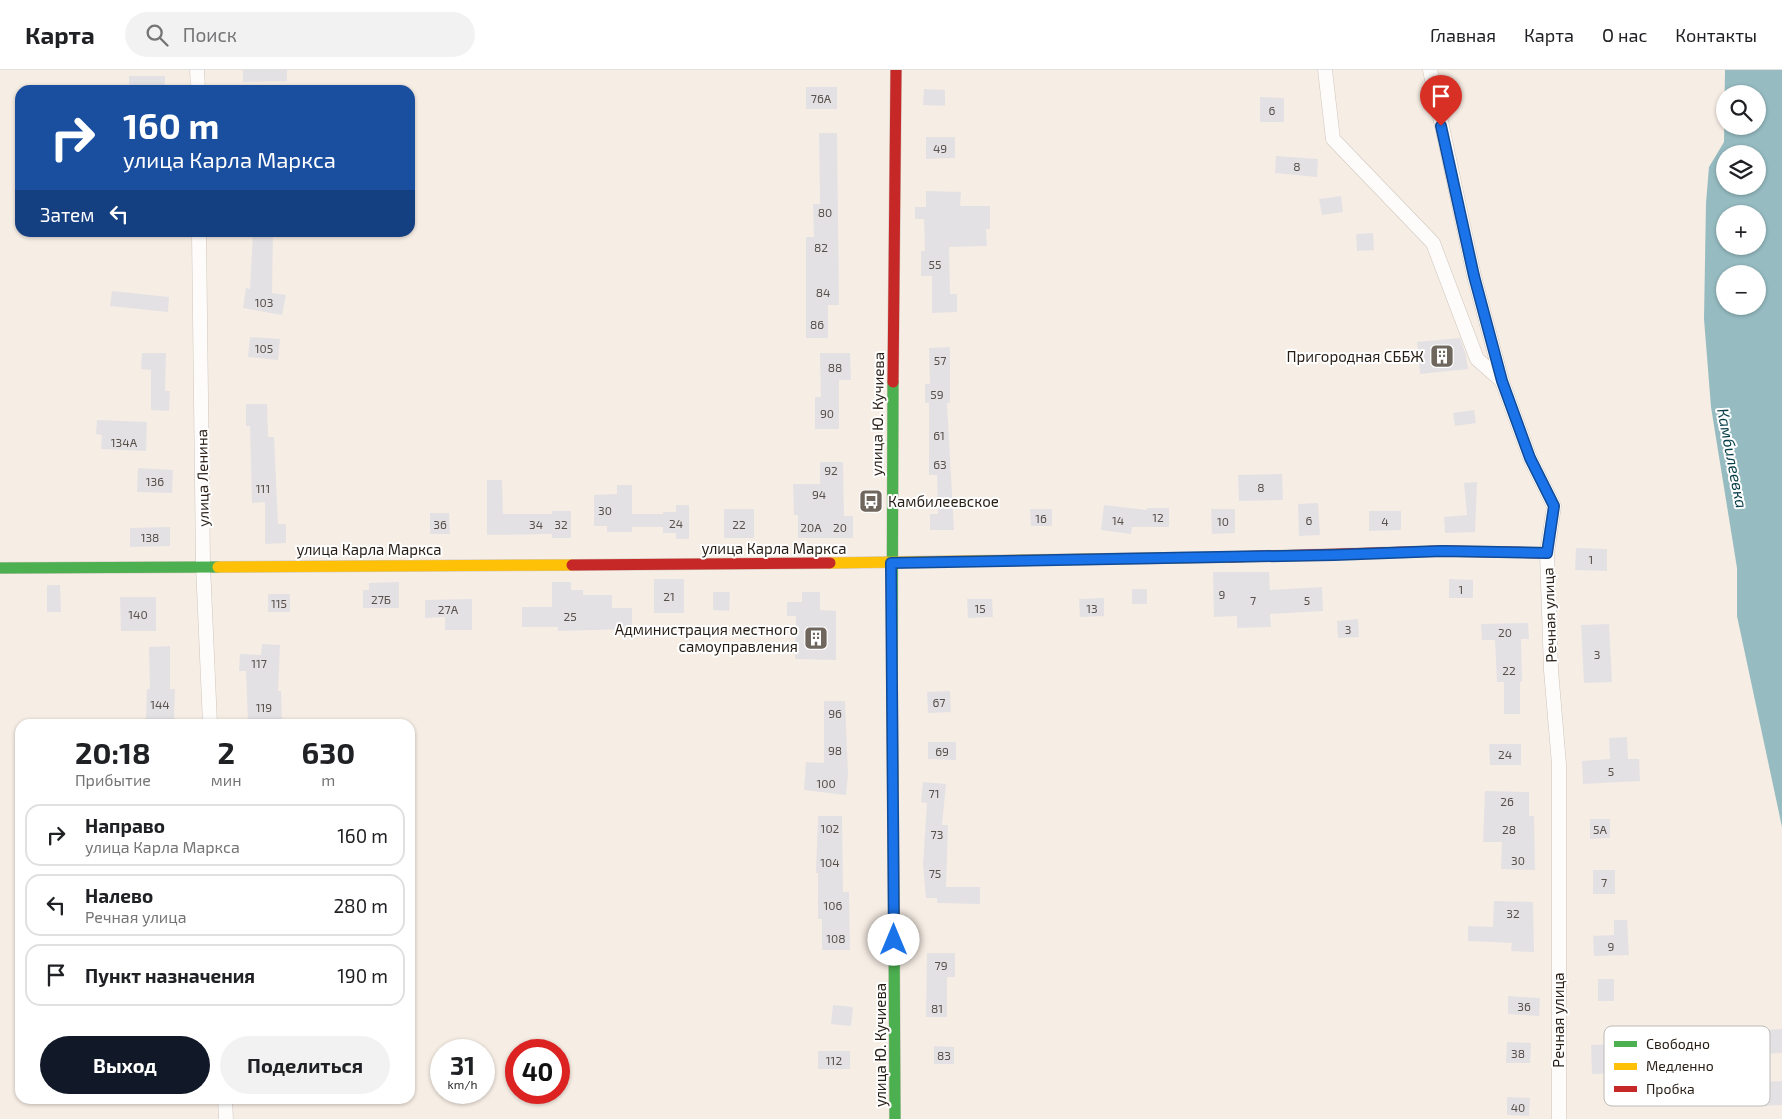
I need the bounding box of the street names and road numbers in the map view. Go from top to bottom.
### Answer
street label: улица Ю. Кучиева [867,352,888,476]
street label: улица Ленина [192,429,213,527]
street label: улица Карла Маркса [701,539,847,558]
street label: улица Карла Маркса [296,540,442,559]
street label: Речная улица [1538,567,1561,663]
street label: Речная улица [1549,972,1568,1068]
street label: улица Ю. Кучиева [871,983,890,1107]

